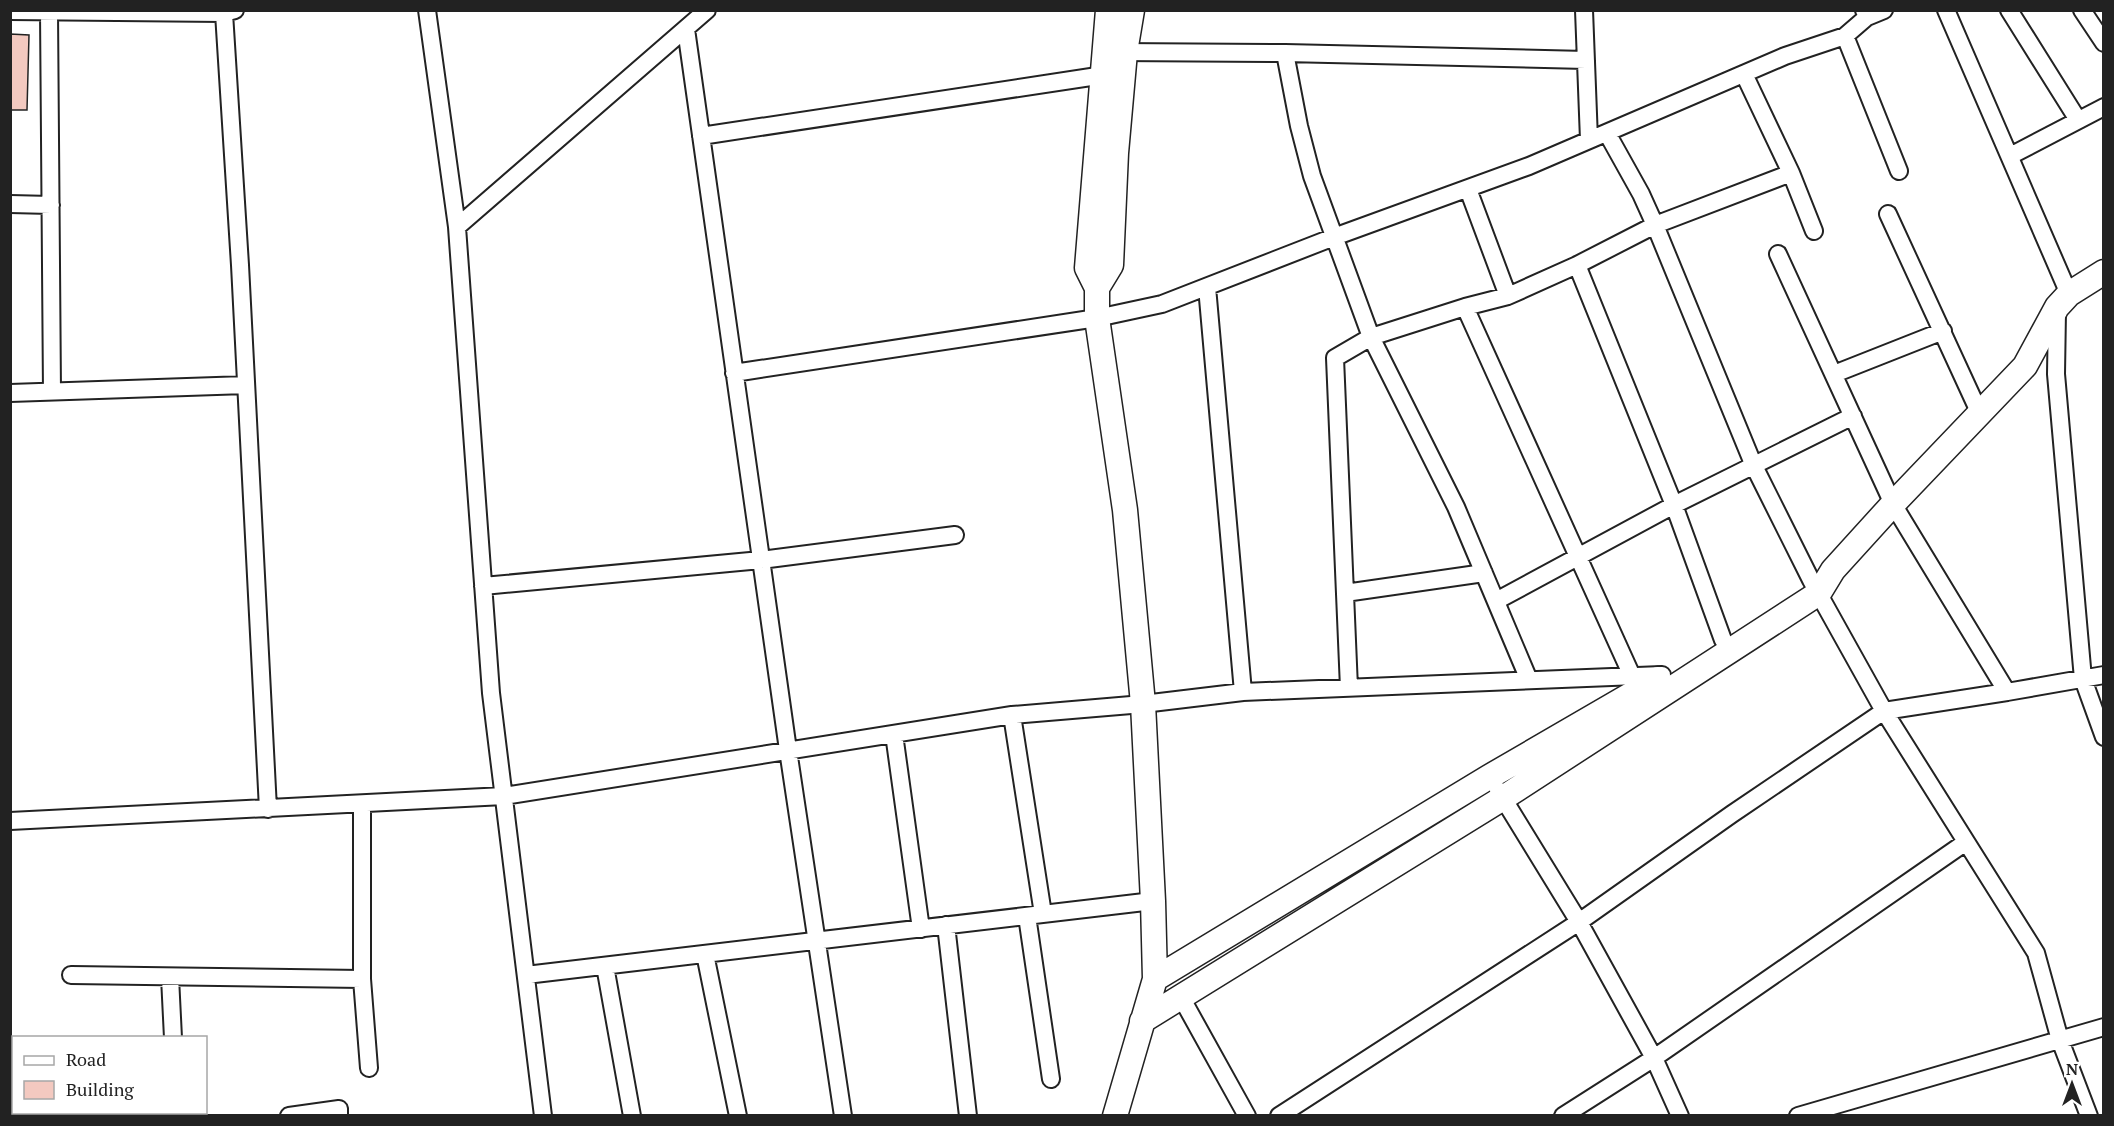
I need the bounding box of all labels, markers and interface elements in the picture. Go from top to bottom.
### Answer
legend [12,1036,207,1114]
text: Road [66,1047,106,1071]
north arrow [2042,1054,2102,1114]
text: N [2066,1058,2078,1080]
text: Building [66,1077,134,1101]

